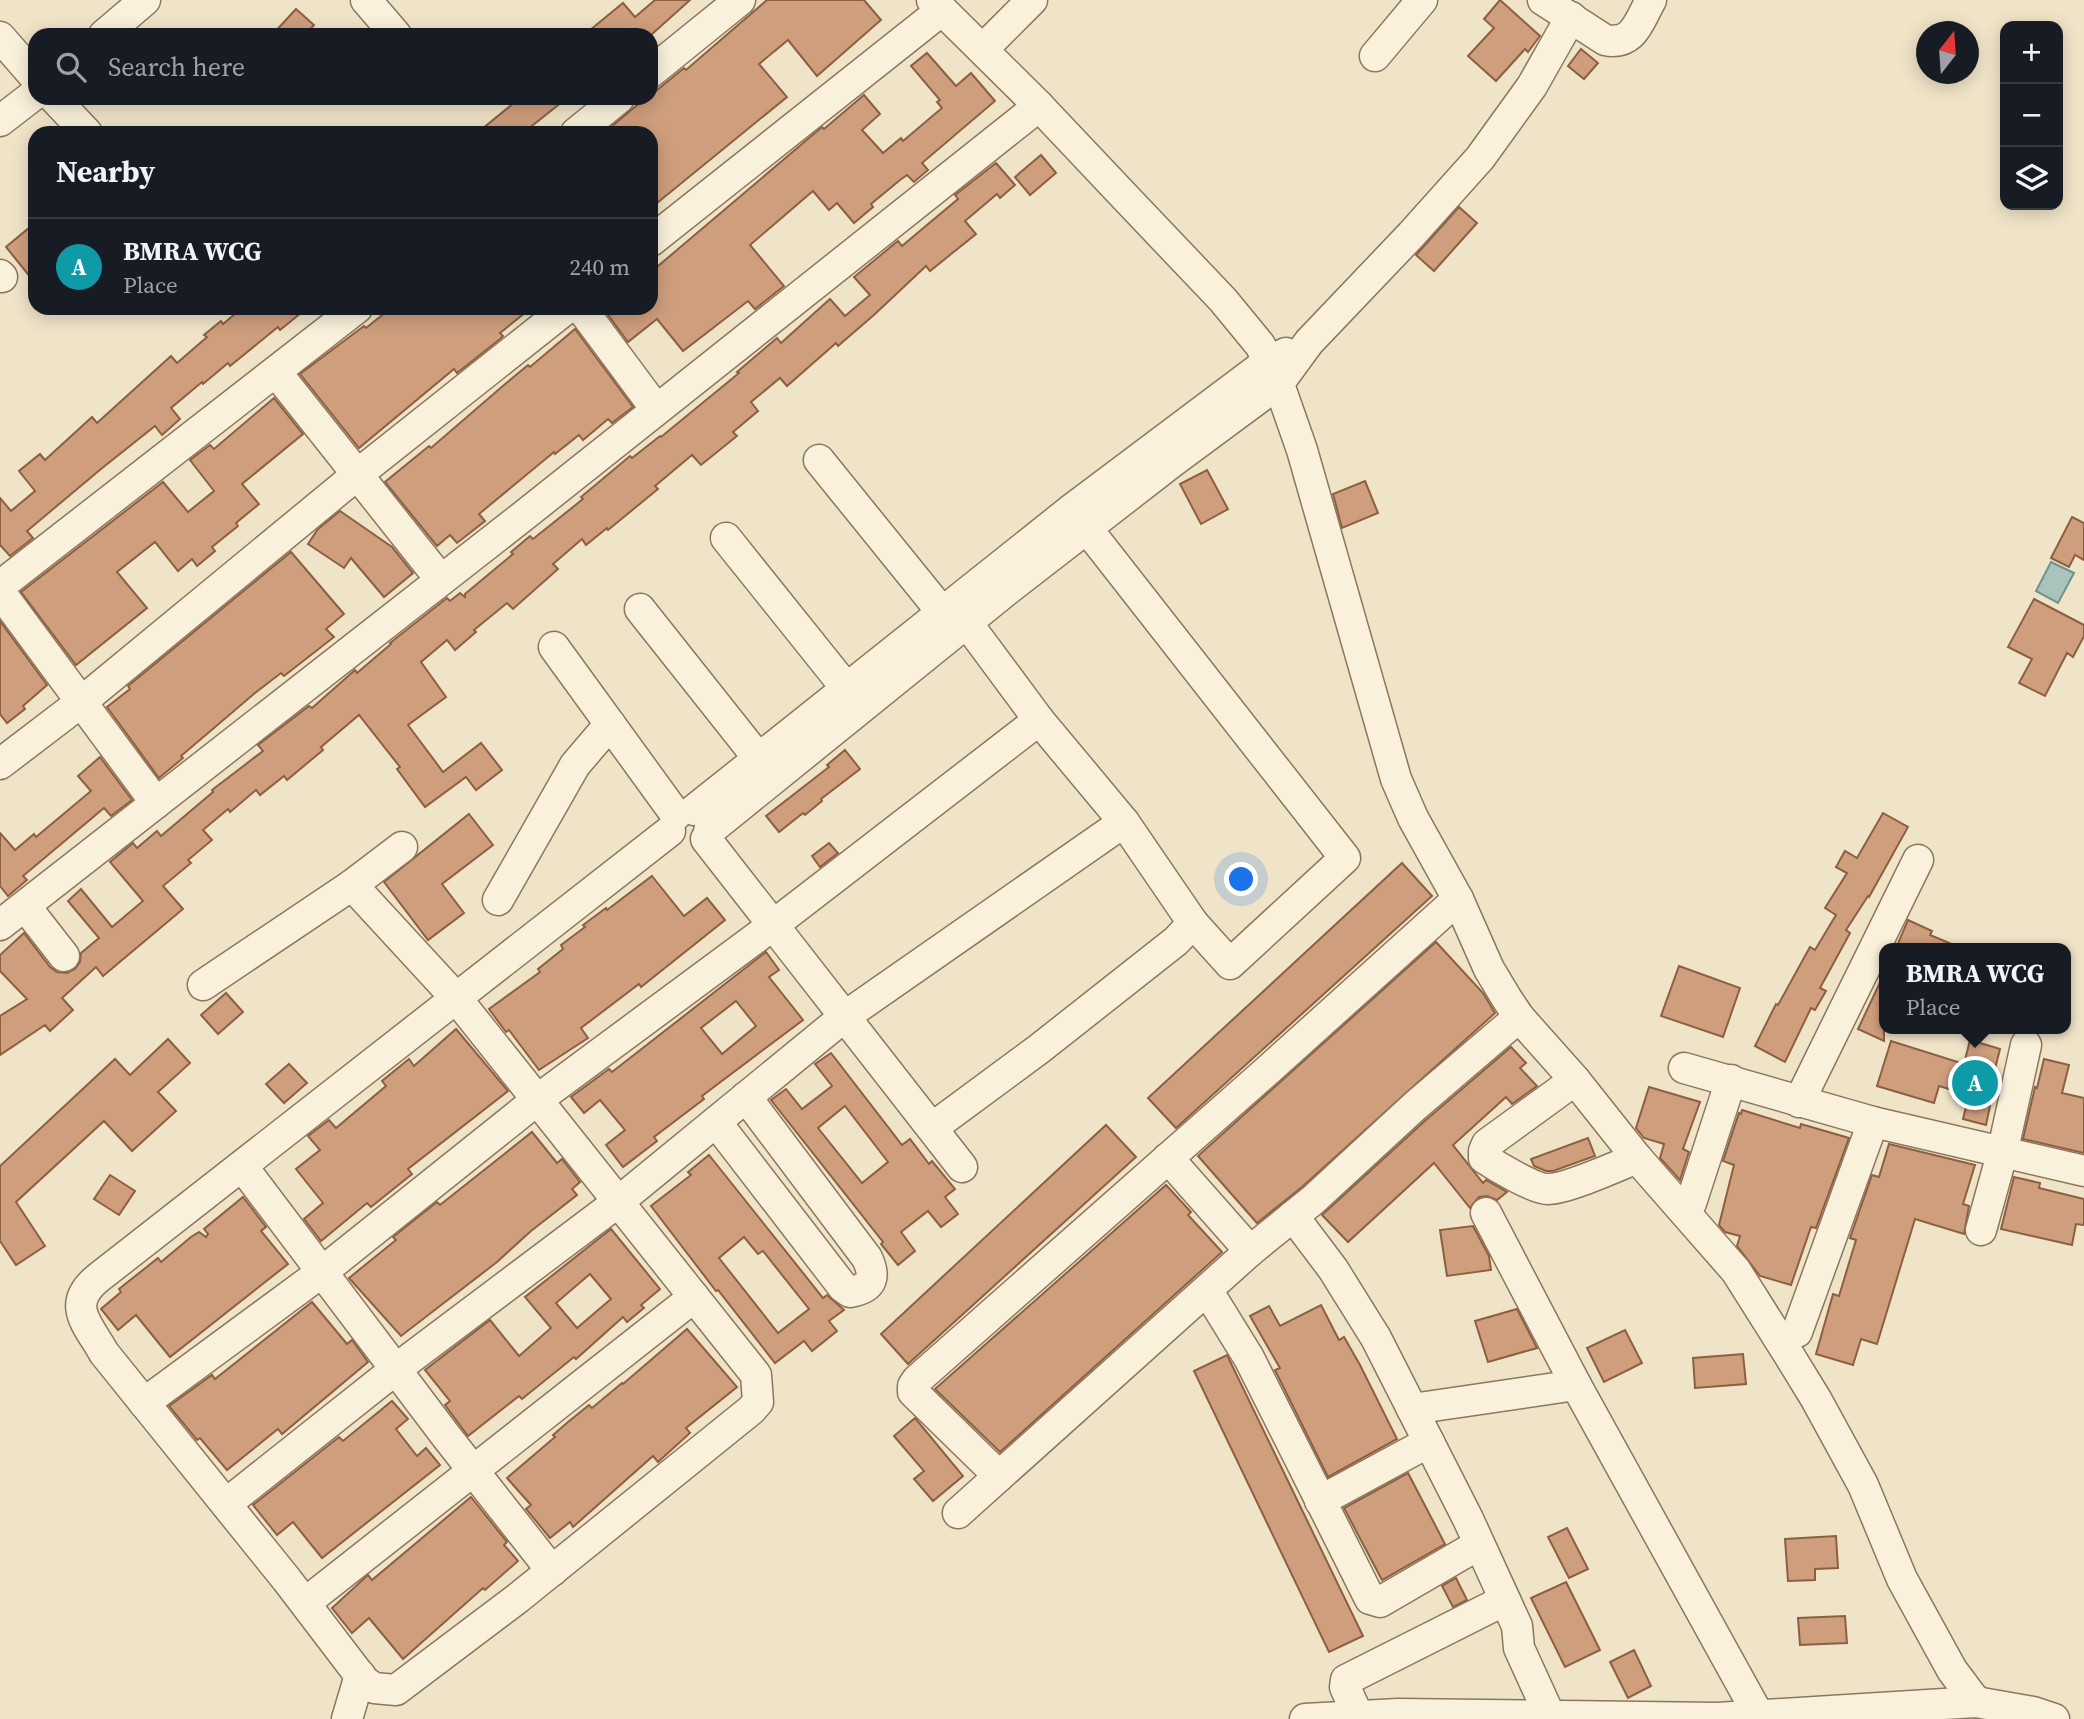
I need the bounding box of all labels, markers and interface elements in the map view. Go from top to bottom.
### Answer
north arrow [1916,21,1979,84]
map controls [2000,21,2063,210]
button: + [2000,21,2063,84]
search box [28,28,658,105]
icon: search [52,48,90,86]
text: Search here [108,49,245,85]
button: − [2000,84,2063,147]
button: layers [2000,147,2063,210]
text: Nearby [56,151,155,192]
text: BMRA WCG [123,233,262,269]
text: A [71,251,87,283]
text: 240 m [569,251,630,283]
text: Place [123,269,178,301]
your location [1224,862,1258,896]
popup [1879,943,2071,1034]
text: BMRA WCG [1906,955,2044,991]
text: Place [1906,991,1961,1023]
pin: A [1952,1057,1998,1109]

